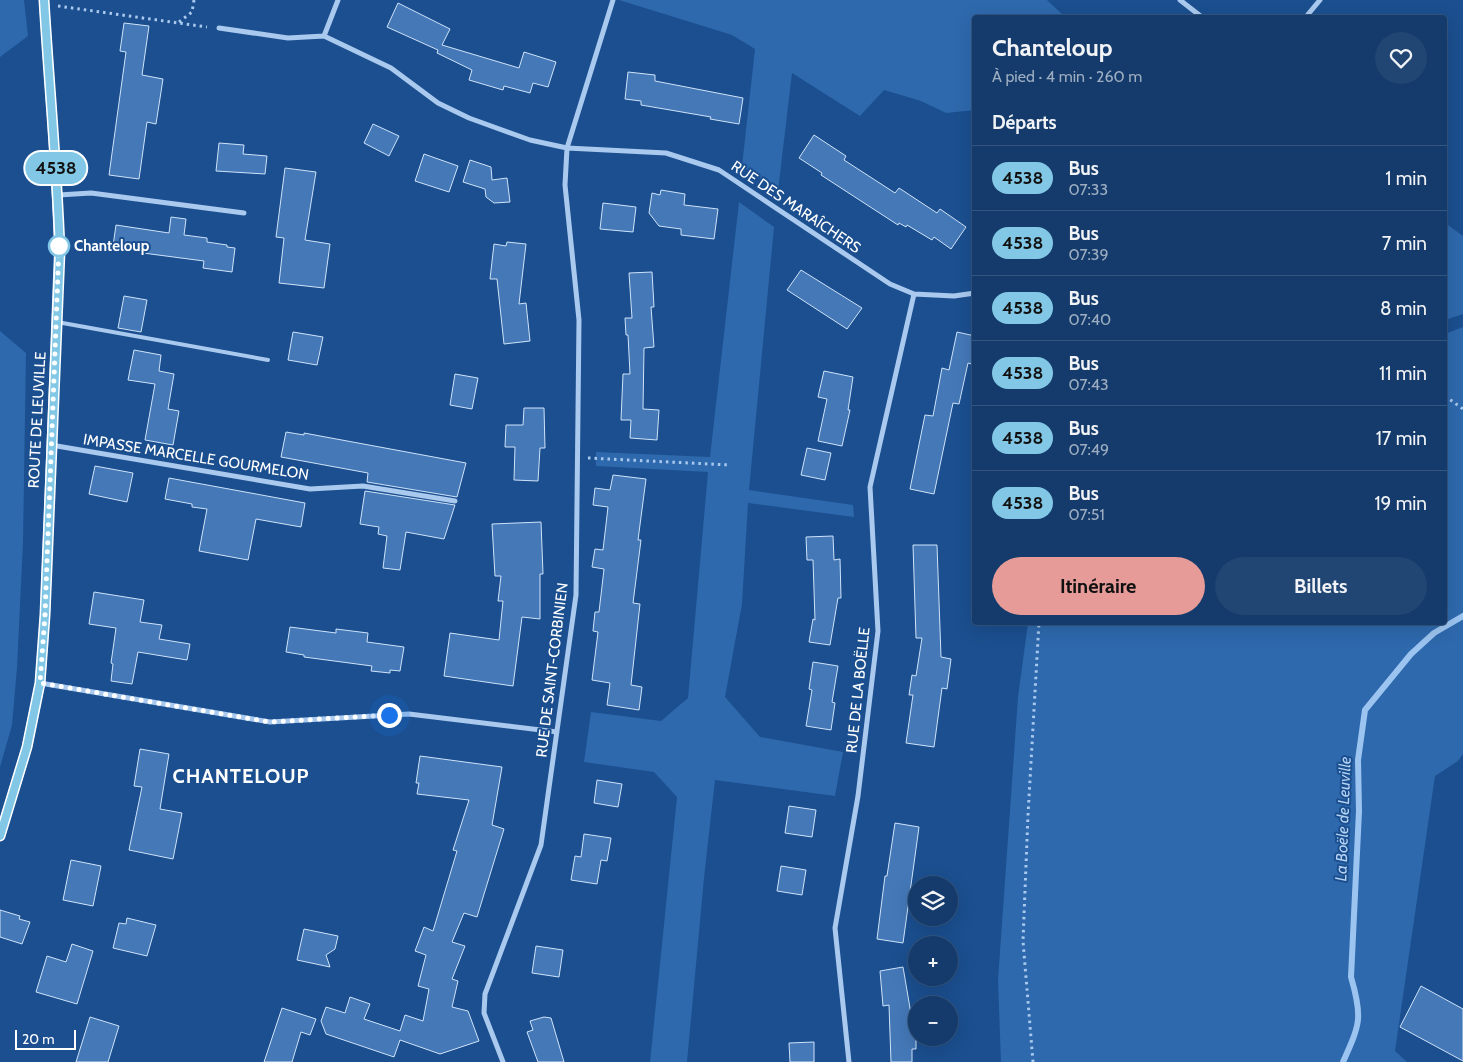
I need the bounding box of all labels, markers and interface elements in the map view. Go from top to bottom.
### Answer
button: heart [1375,32,1427,84]
text: Chanteloup [992,33,1112,62]
text: À pied · 4 min · 260 m [992,67,1142,86]
text: Départs [992,111,1057,134]
line badge: 4538 [21,152,91,184]
street label: RUE DES MARAÎCHERS [728,156,865,257]
text: 4538 [35,157,77,179]
text: Bus [1068,157,1099,180]
text: 4538 [1002,167,1043,189]
text: 1 min [1385,167,1427,190]
text: 07:33 [1068,180,1108,199]
text: Bus [1068,222,1099,245]
text: 4538 [1002,232,1043,254]
text: 7 min [1382,232,1427,255]
marker: Chanteloup [48,235,70,257]
place label: Chanteloup [74,237,150,255]
text: 07:39 [1068,245,1109,264]
text: Bus [1068,287,1099,310]
text: 4538 [1002,297,1043,319]
text: 8 min [1380,297,1427,320]
text: 07:40 [1068,310,1111,329]
street label: ROUTE DE LEUVILLE [24,351,50,489]
text: Bus [1068,352,1099,375]
text: 4538 [1002,362,1043,384]
text: 11 min [1379,362,1427,385]
text: 07:43 [1068,375,1109,394]
text: Bus [1068,417,1099,440]
text: 4538 [1002,427,1043,449]
text: 17 min [1376,427,1427,450]
street label: IMPASSE MARCELLE GOURMELON [82,430,310,484]
text: 07:49 [1068,440,1109,459]
text: Bus [1068,482,1099,505]
text: 4538 [1002,492,1043,514]
text: 19 min [1374,492,1427,515]
text: 07:51 [1068,505,1105,524]
button: Itinéraire [992,557,1205,615]
button: Billets [1215,557,1427,615]
street label: RUE DE SAINT-CORBINIEN [532,582,572,758]
street label: RUE DE LA BOËLLE [842,626,874,754]
your location [377,703,402,728]
water label: La Boële de Leuville [1331,756,1355,882]
district label: CHANTELOUP [172,764,310,788]
map controls [908,876,958,1046]
button: layers [908,876,958,926]
button: + [908,936,958,986]
button: − [908,996,958,1046]
scale bar [15,1027,76,1050]
text: 20 m [22,1030,55,1048]

